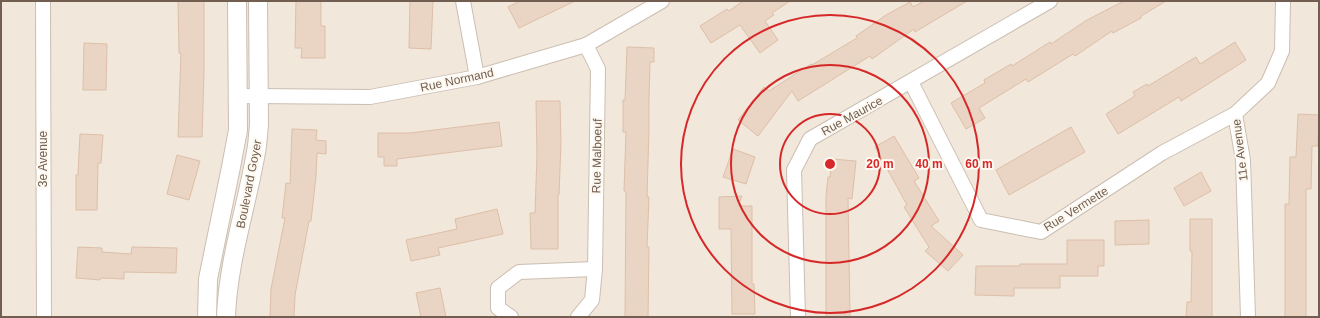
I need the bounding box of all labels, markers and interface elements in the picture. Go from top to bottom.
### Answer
street label: Rue Normand [419,65,495,95]
street label: Rue Maurice [819,93,885,139]
street label: Rue Malboeuf [589,118,605,193]
street label: 11e Avenue [1229,118,1251,182]
street label: 3e Avenue [36,130,50,187]
street label: Boulevard Goyer [234,138,264,230]
centre of rings [823,157,837,171]
text: 20 m [866,157,894,171]
text: 40 m [915,157,943,171]
text: 60 m [965,157,993,171]
street label: Rue Vermette [1041,183,1111,234]

